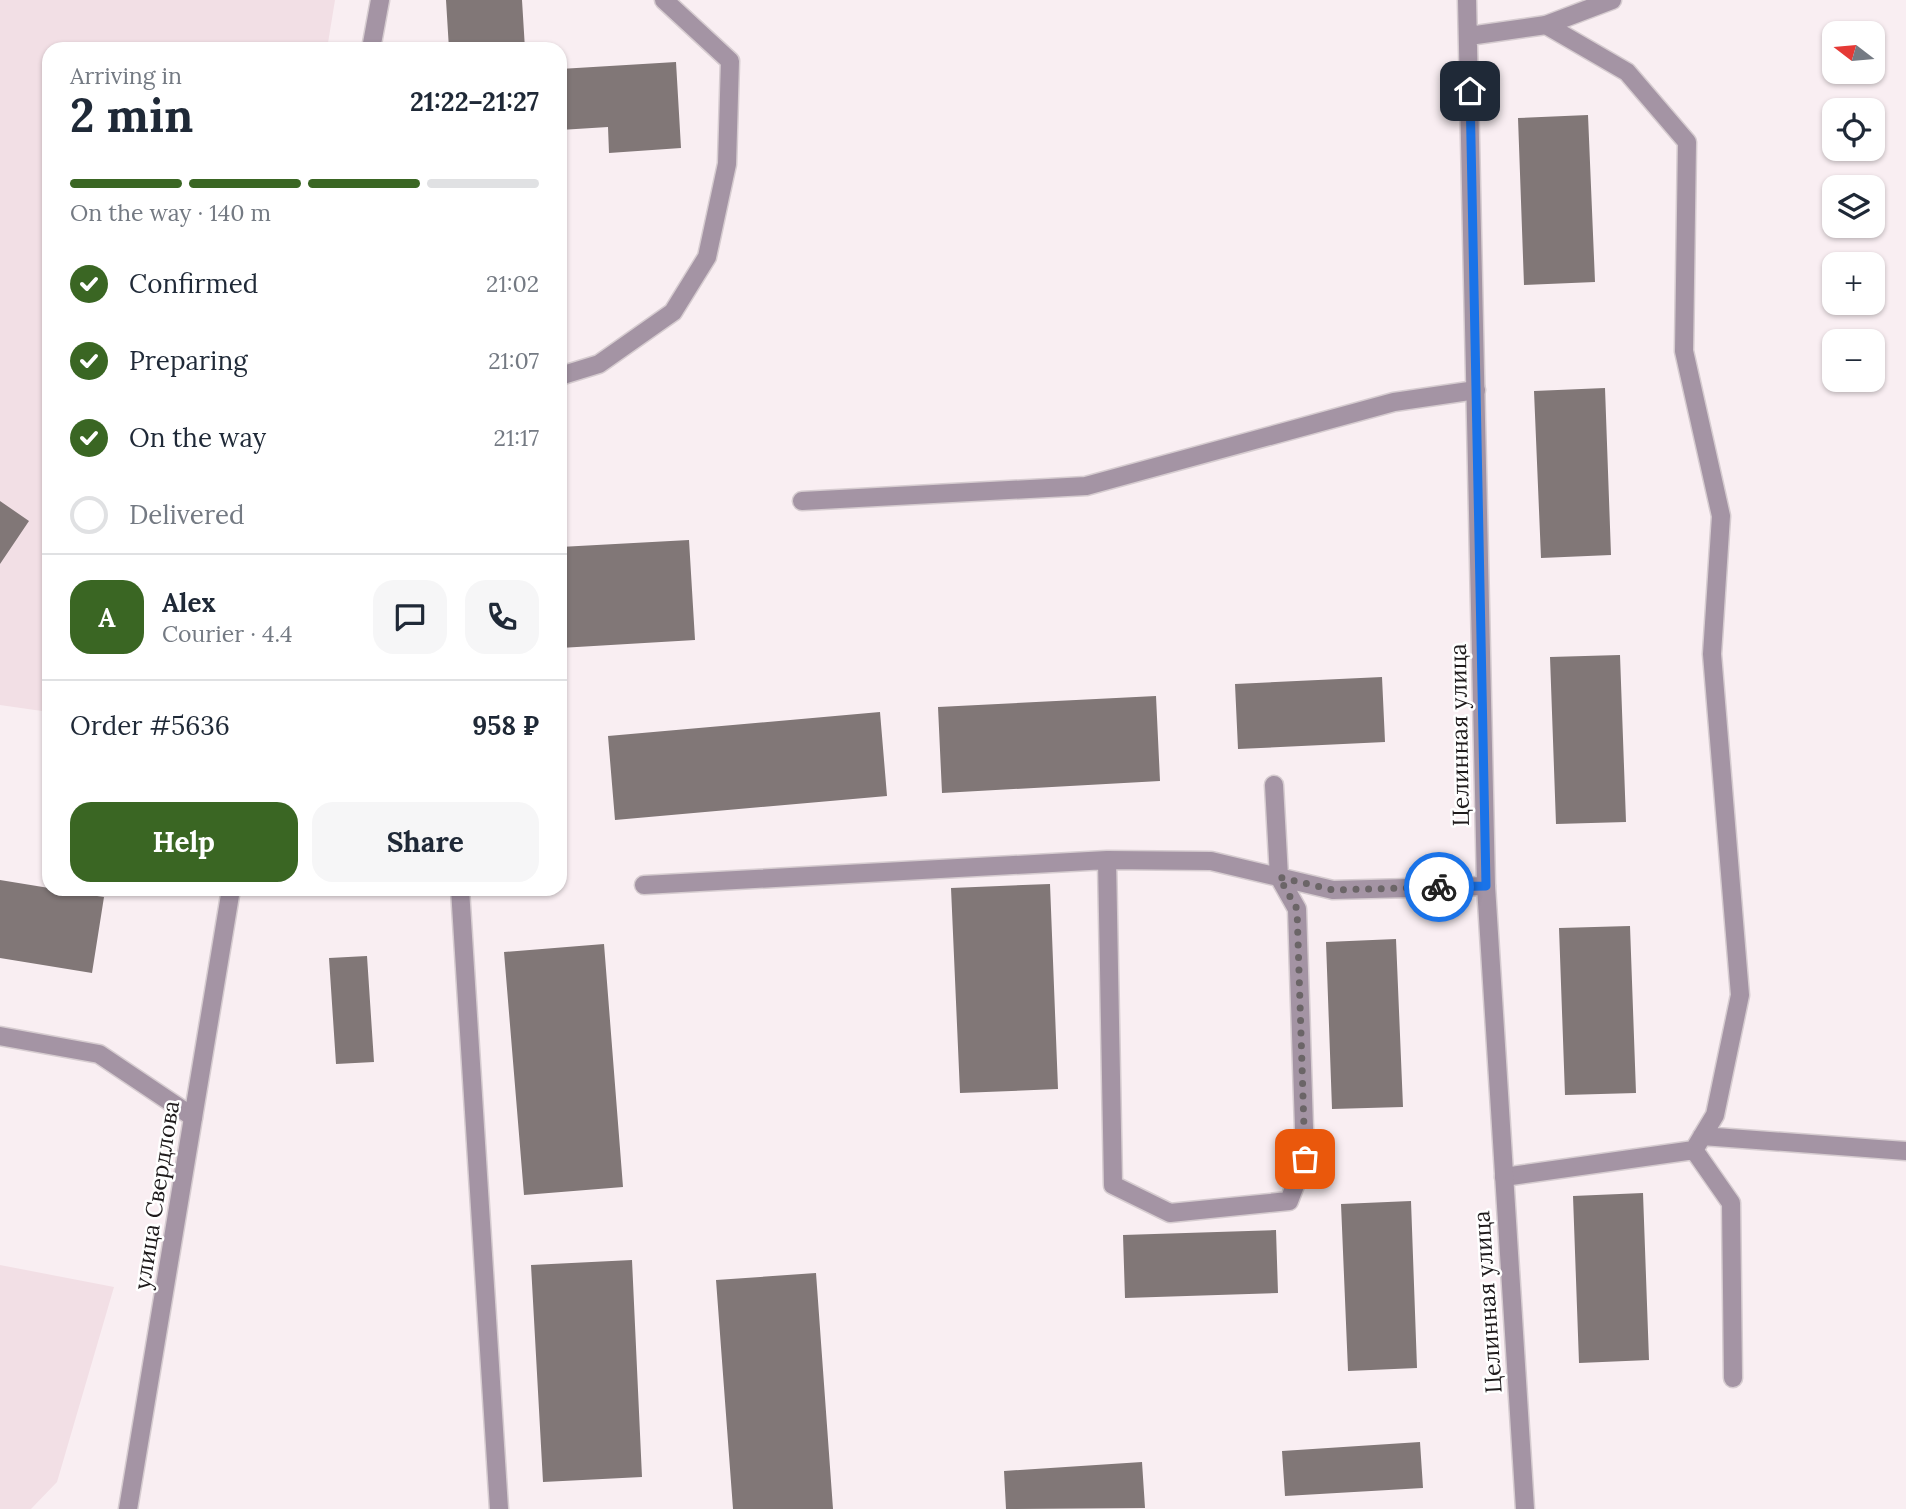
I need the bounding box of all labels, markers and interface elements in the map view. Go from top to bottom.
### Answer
north arrow [1822,21,1885,84]
map controls [1822,21,1885,392]
text: Arriving in [70,61,182,90]
pin [1440,61,1500,121]
icon: home [1451,72,1489,110]
text: 21:22–21:27 [410,85,539,118]
text: 2 min [70,86,193,145]
button: locate [1822,98,1885,161]
button: layers [1822,175,1885,238]
text: On the way · 140 m [70,198,271,227]
button: + [1822,252,1885,315]
icon: check [70,265,108,303]
text: Confirmed [129,267,258,300]
text: 21:02 [486,269,539,298]
button: − [1822,329,1885,392]
icon: check [70,342,108,380]
text: Preparing [129,344,248,377]
text: 21:07 [488,346,539,375]
icon: check [70,419,108,457]
text: On the way [129,421,266,454]
text: 21:17 [494,423,539,452]
text: Delivered [129,498,245,531]
button: chat [373,580,447,654]
button: phone [465,580,539,654]
text: Alex [162,586,216,619]
text: A [98,601,116,634]
text: Courier · 4.4 [162,619,293,648]
street label: Целинная улица [1443,643,1475,827]
text: Order #5636 [70,709,230,742]
text: 958 ₽ [472,709,539,742]
button: Help [70,802,298,882]
button: Share [312,802,539,882]
courier [1404,852,1474,922]
icon: bike [1420,868,1458,906]
street label: улица Свердлова [127,1098,185,1292]
pin [1275,1129,1335,1189]
icon: bag [1286,1140,1324,1178]
street label: Целинная улица [1466,1210,1508,1394]

